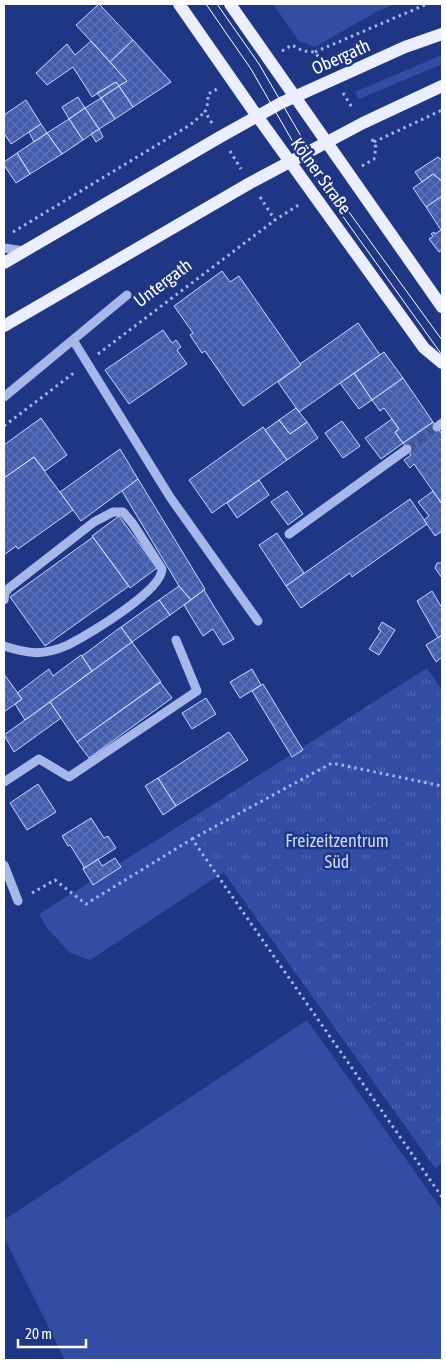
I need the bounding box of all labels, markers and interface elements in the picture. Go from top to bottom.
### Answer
street label: Obergath [308,34,373,79]
street label: Kölner Straße [287,134,356,218]
street label: Untergath [130,254,196,311]
park label: Freizeitzentrum Süd [285,830,389,872]
scale bar [18,1316,85,1348]
text: 20 m [25,1325,52,1342]

